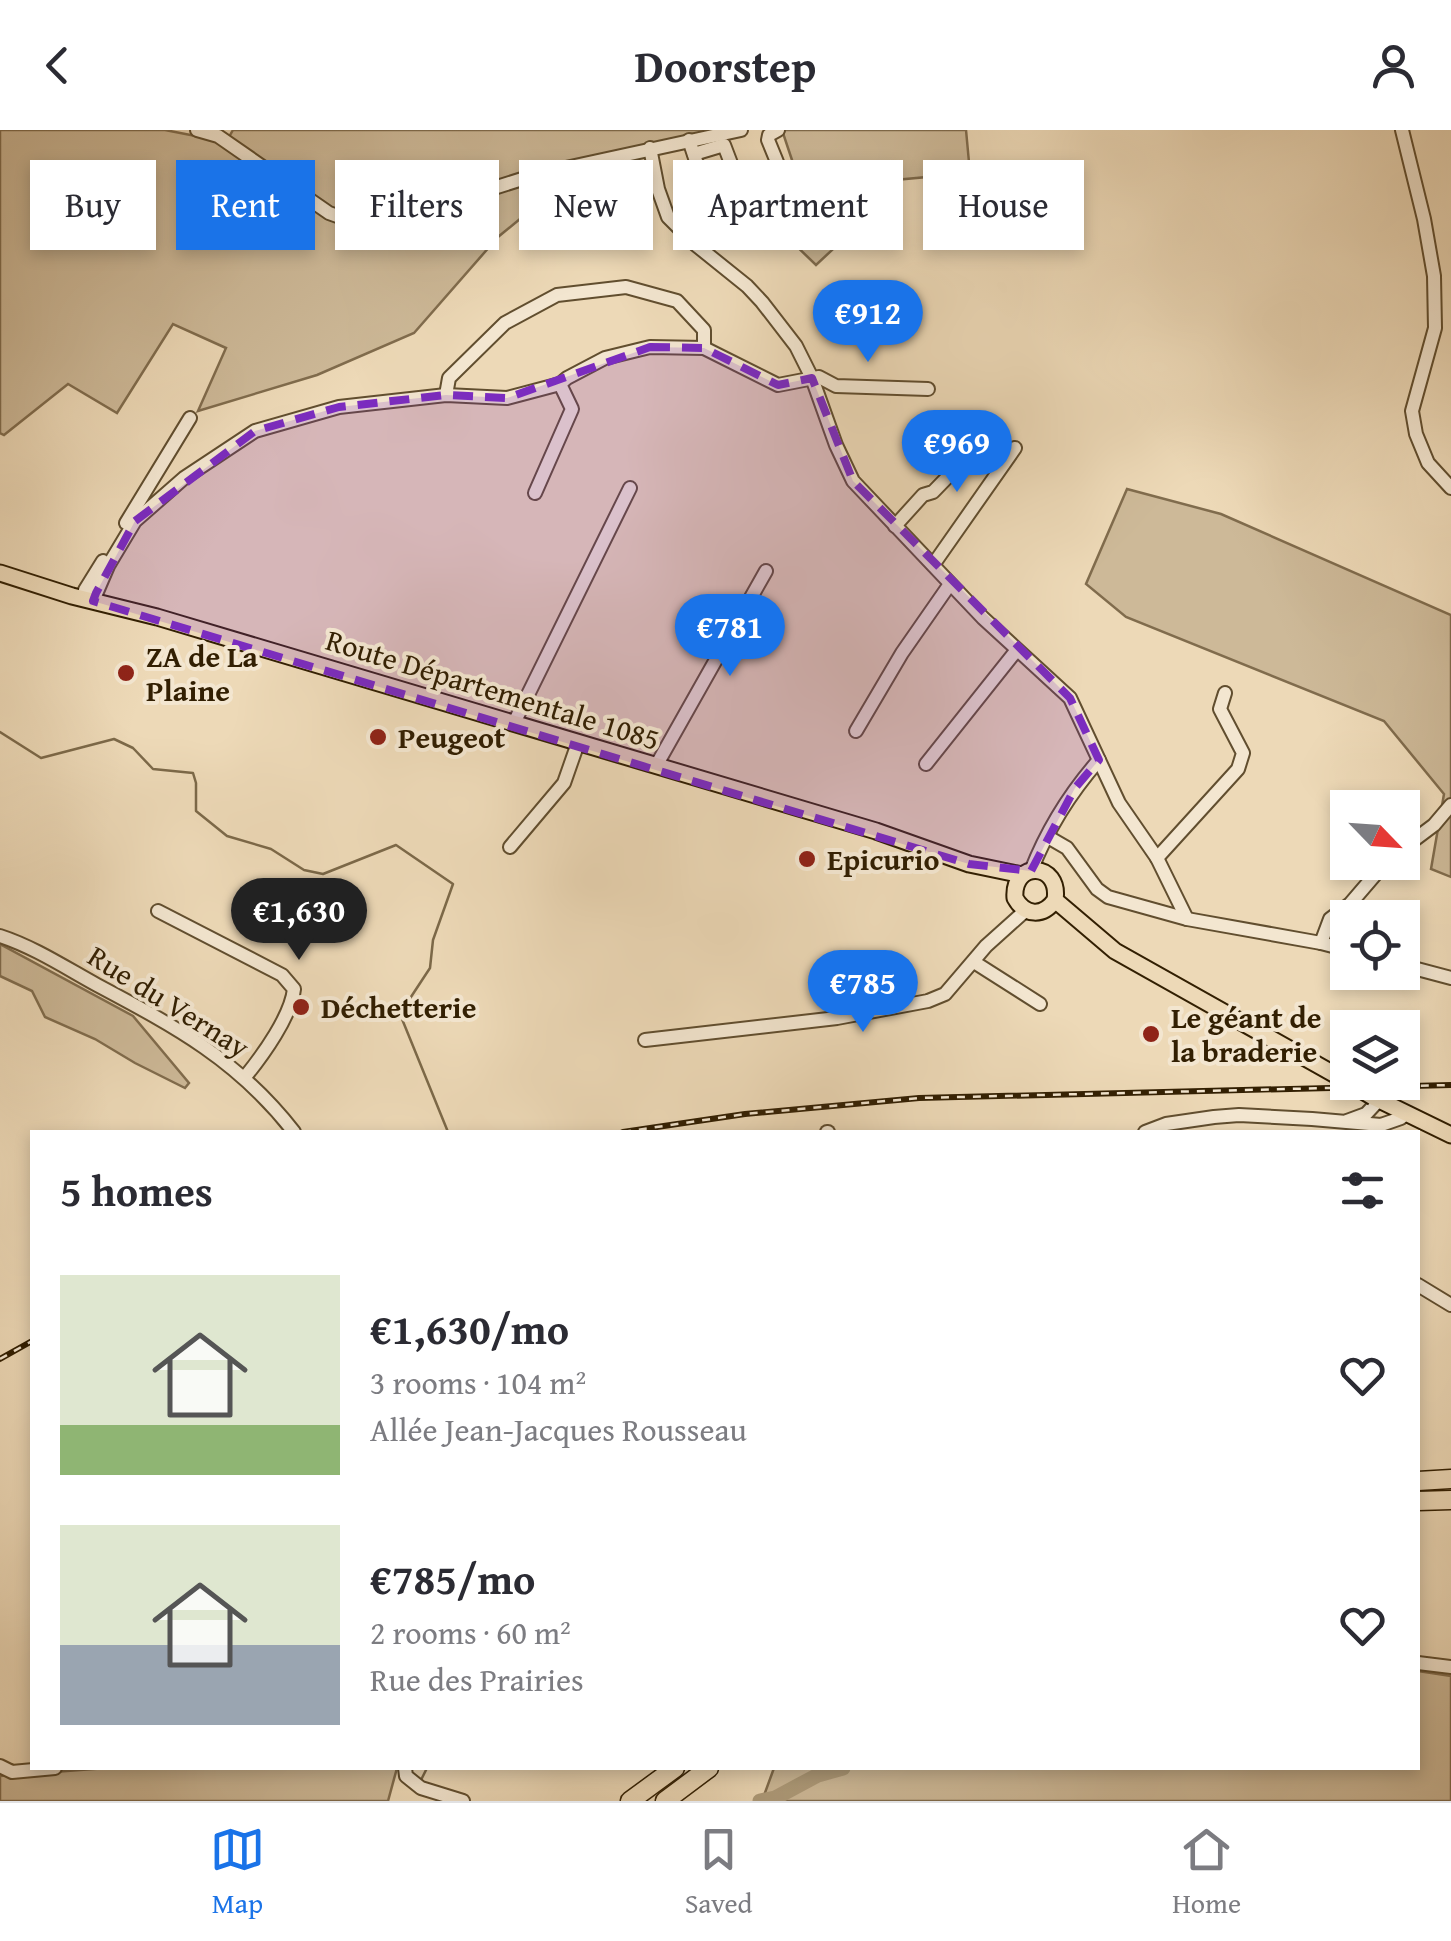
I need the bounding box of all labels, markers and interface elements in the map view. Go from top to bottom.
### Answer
text: Doorstep [635,33,816,98]
icon: back [30,38,85,93]
icon: person [1366,38,1421,93]
chip: Buy [30,160,156,250]
chip: Rent [176,160,315,250]
chip: Filters [335,160,499,250]
chip: New [519,160,653,250]
chip: Apartment [673,160,903,250]
chip: House [923,160,1084,250]
pin: €912 [809,280,927,365]
text: €912 [835,289,901,336]
pin: €969 [898,410,1016,495]
text: €969 [924,419,990,466]
pin: €781 [671,594,789,679]
text: €781 [697,603,763,650]
street label: Route Départementale 1085 [321,617,665,761]
place label: ZA de La Plaine [146,634,259,712]
marker: ZA de La Plaine [115,662,137,684]
place label: Peugeot [398,715,506,759]
marker: Peugeot [367,726,389,748]
north arrow [1330,790,1420,880]
map controls [1330,790,1420,1100]
place label: Epicurio [827,837,940,881]
marker: Epicurio [796,848,818,870]
pin: €1,630 [218,878,380,963]
text: €1,630 [253,887,345,934]
button: locate [1330,900,1420,990]
street label: Rue du Vernay [80,934,258,1068]
pin: €785 [804,950,922,1035]
text: €785 [830,959,896,1006]
place label: Déchetterie [321,985,476,1029]
place label: Le géant de la braderie [1171,995,1322,1073]
marker: Déchetterie [290,996,312,1018]
button: layers [1330,1010,1420,1100]
marker: Le géant de la braderie [1140,1023,1162,1045]
text: 5 homes [60,1160,213,1221]
icon: filters [1335,1163,1390,1218]
text: €1,630/mo [370,1298,569,1359]
icon: home [140,1315,260,1435]
icon: heart [1335,1348,1390,1403]
text: 3 rooms · 104 m² [370,1359,586,1406]
text: Allée Jean-Jacques Rousseau [370,1406,747,1453]
text: €785/mo [370,1548,535,1609]
icon: home [140,1565,260,1685]
icon: heart [1335,1598,1390,1653]
text: 2 rooms · 60 m² [370,1609,571,1656]
text: Rue des Prairies [370,1656,584,1703]
tab: Map [210,1822,265,1923]
tab: Saved [685,1822,752,1923]
tab: Home [1172,1822,1241,1923]

